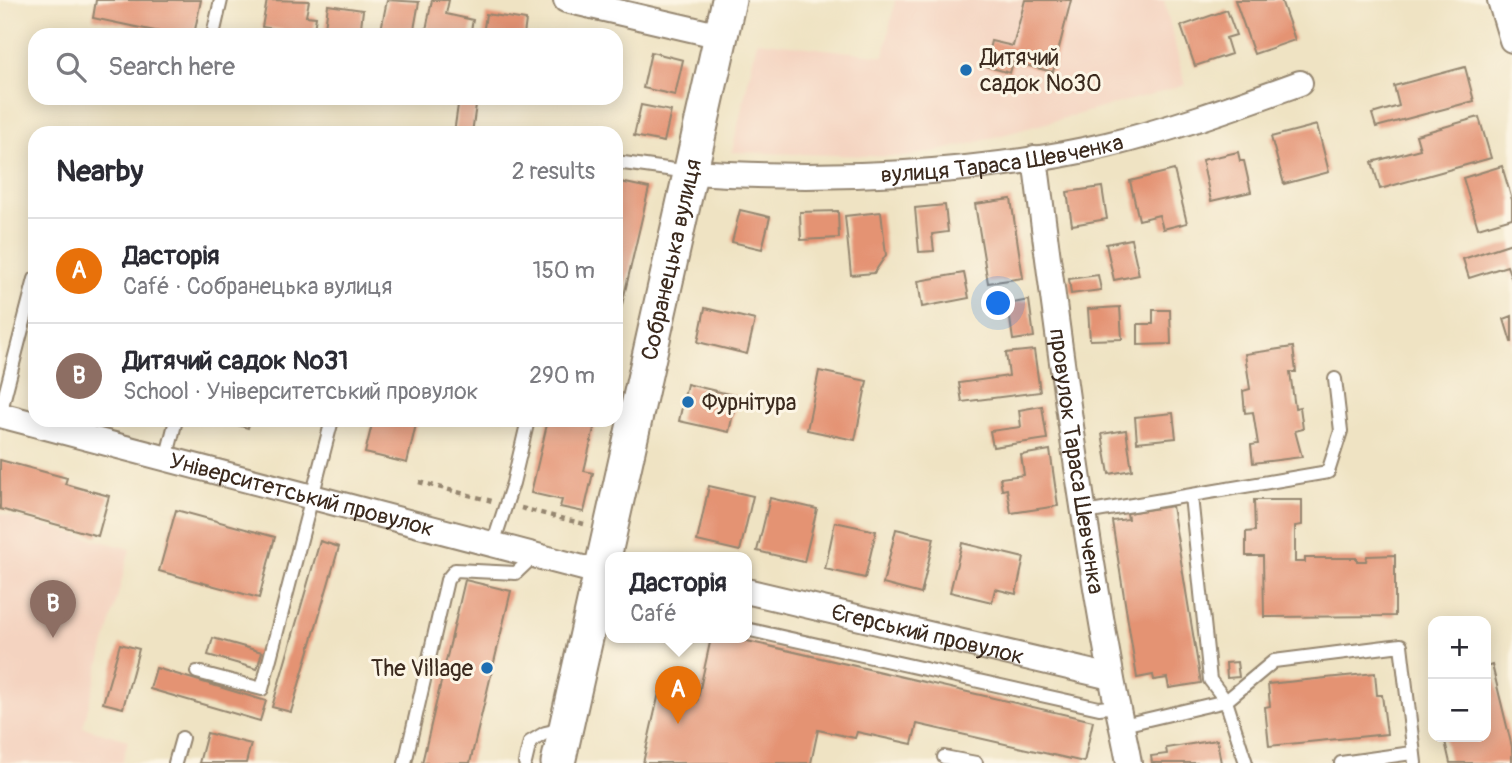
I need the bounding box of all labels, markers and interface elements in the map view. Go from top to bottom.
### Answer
search box [28,28,623,105]
place label: Дитячий садок №30 [979,43,1102,98]
icon: search [52,48,90,86]
text: Search here [108,51,235,83]
marker: Дитячий садок №30 [958,62,974,78]
street label: вулиця Тараса Шевченка [880,128,1126,189]
text: Nearby [56,153,143,190]
street label: Собранецька вулиця [635,156,708,363]
text: 2 results [512,157,595,186]
text: Дасторія [123,240,220,272]
text: A [72,256,86,285]
text: 150 m [532,256,595,285]
text: Café · Собранецька вулиця [123,272,392,301]
your location [981,286,1015,320]
street label: провулок Тараса Шевченка [1042,326,1111,596]
text: Дитячий садок №31 [123,345,348,377]
text: B [72,361,86,390]
text: 290 m [529,361,595,390]
text: School · Університетський провулок [123,377,478,406]
place label: Фурнітура [702,388,797,417]
marker: Фурнітура [680,394,696,410]
street label: Університетський провулок [166,446,437,543]
popup [605,552,752,643]
text: Дасторія [630,567,727,599]
pin: B [30,580,76,638]
street label: Єгерський провулок [829,598,1027,671]
text: Café [630,599,677,628]
map controls [1428,616,1491,742]
button: + [1428,616,1491,679]
place label: The Village [371,654,474,683]
marker: The Village [479,660,495,676]
pin: A [655,666,701,724]
button: − [1428,679,1491,742]

